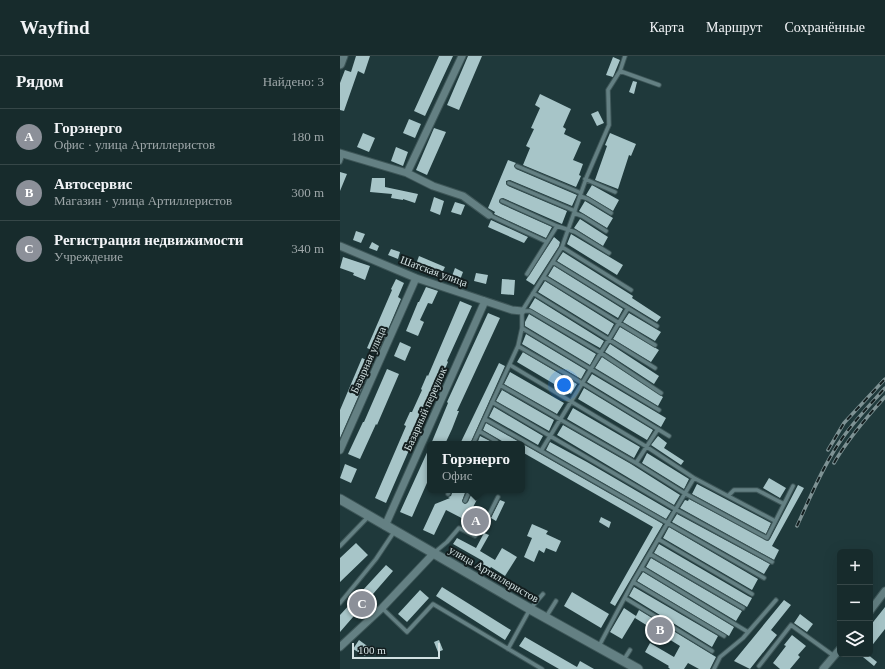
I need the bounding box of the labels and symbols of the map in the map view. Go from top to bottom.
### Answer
street label: Шатская улица [399,253,469,289]
street label: Базарная улица [348,325,388,395]
street label: Базарный переулок [401,365,449,453]
your location [554,375,574,395]
pin: A [463,506,489,536]
street label: улица Артиллеристов [447,543,541,605]
pin: C [349,589,375,619]
pin: B [647,615,673,645]
scale bar [352,641,440,660]

